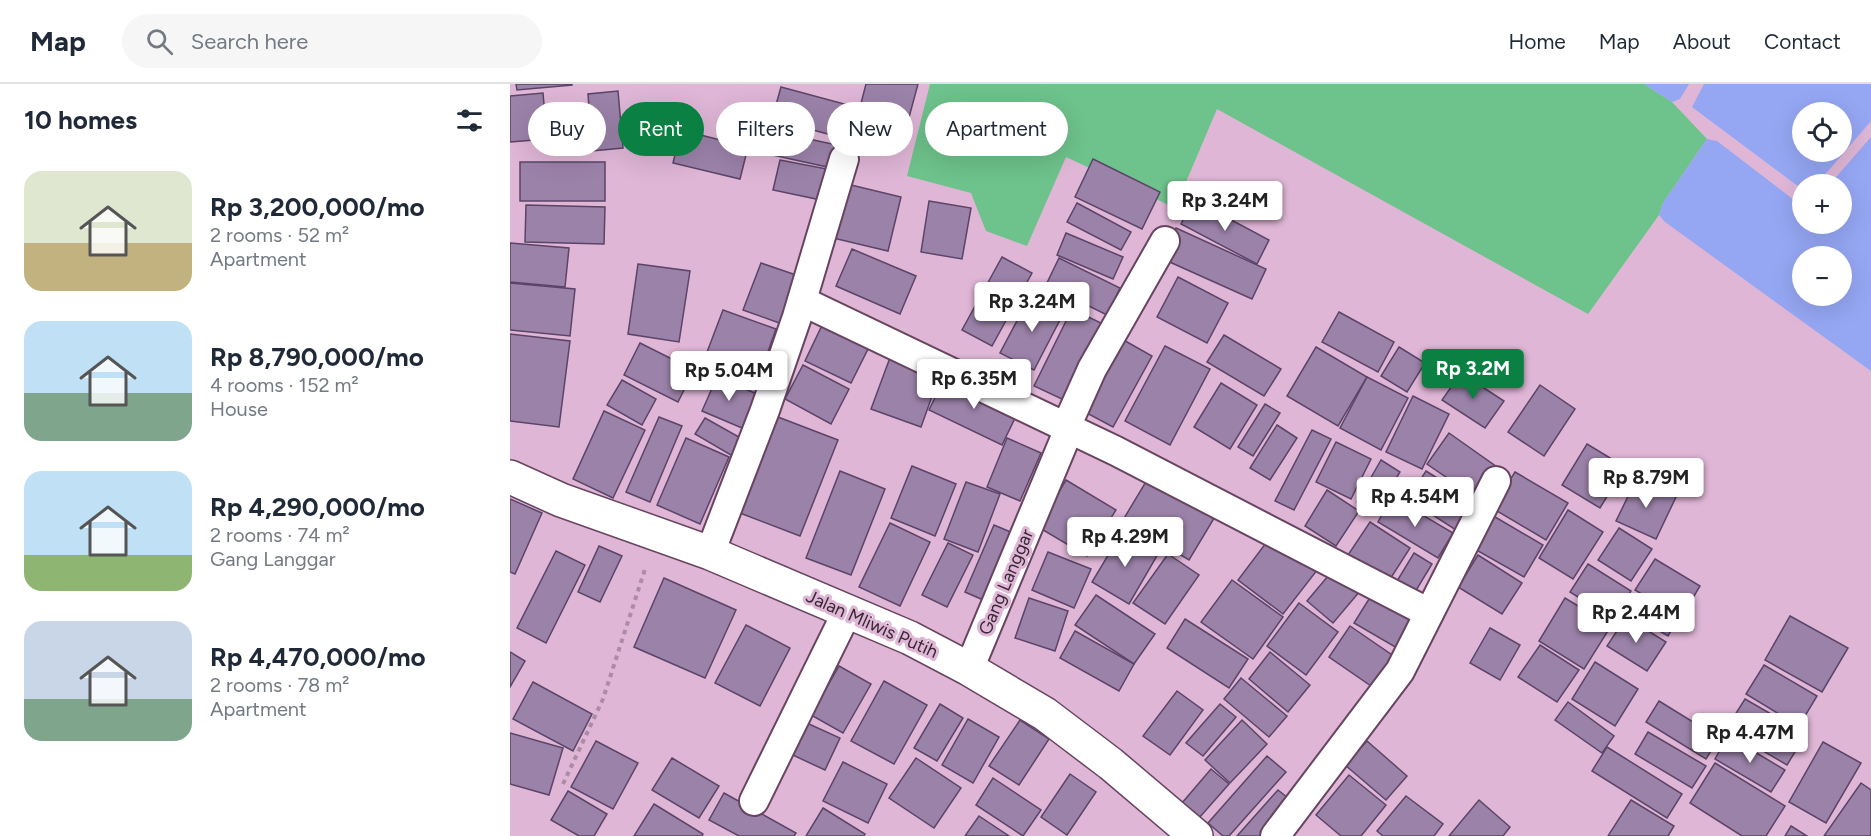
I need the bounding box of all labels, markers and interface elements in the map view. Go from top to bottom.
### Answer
search box [122,14,542,68]
text: Map [30,24,86,58]
icon: search [143,25,176,58]
text: Search here [191,28,308,55]
text: Home [1509,29,1566,54]
text: Map [1599,29,1640,54]
text: About [1673,29,1731,54]
text: Contact [1764,29,1841,54]
chip: Buy [528,102,606,156]
chip: Rent [618,102,704,156]
chip: Filters [716,102,815,156]
chip: New [827,102,913,156]
chip: Apartment [925,102,1068,156]
map controls [1792,102,1852,306]
button: locate [1792,102,1852,162]
text: 10 homes [24,104,137,136]
icon: filters [453,104,486,137]
button: + [1792,174,1852,234]
pin: Rp 3.24M [1163,181,1287,232]
text: Rp 3.24M [1181,188,1269,212]
text: Rp 3,200,000/mo [210,191,425,223]
icon: home [72,195,144,267]
text: 2 rooms · 52 m² [210,223,349,247]
button: − [1792,246,1852,306]
text: Apartment [210,247,307,271]
pin: Rp 3.24M [970,282,1094,333]
text: Rp 3.24M [988,289,1076,313]
text: Rp 8,790,000/mo [210,341,424,373]
icon: home [72,345,144,417]
pin: Rp 3.2M [1418,349,1528,400]
pin: Rp 5.04M [667,351,791,402]
text: Rp 3.2M [1436,356,1510,380]
text: Rp 5.04M [684,358,774,382]
pin: Rp 6.35M [912,359,1036,410]
text: Rp 6.35M [931,366,1017,390]
text: 4 rooms · 152 m² [210,373,359,397]
text: House [210,397,268,421]
pin: Rp 8.79M [1584,458,1708,509]
text: Rp 8.79M [1603,465,1689,489]
pin: Rp 4.54M [1353,477,1477,528]
text: Rp 4.54M [1371,484,1459,508]
text: Rp 4,290,000/mo [210,491,425,523]
icon: home [72,495,144,567]
pin: Rp 4.29M [1063,517,1187,568]
text: 2 rooms · 74 m² [210,523,350,547]
text: Rp 4.29M [1081,524,1169,548]
street label: Gang Langgar [974,526,1038,638]
text: Gang Langgar [210,547,335,571]
street label: Jalan Mliwis Putih [803,585,941,663]
pin: Rp 2.44M [1574,593,1698,644]
text: Rp 2.44M [1592,600,1680,624]
text: Rp 4,470,000/mo [210,641,426,673]
icon: home [72,645,144,717]
text: 2 rooms · 78 m² [210,673,350,697]
text: Apartment [210,697,307,721]
pin: Rp 4.47M [1688,713,1812,764]
text: Rp 4.47M [1706,720,1794,744]

